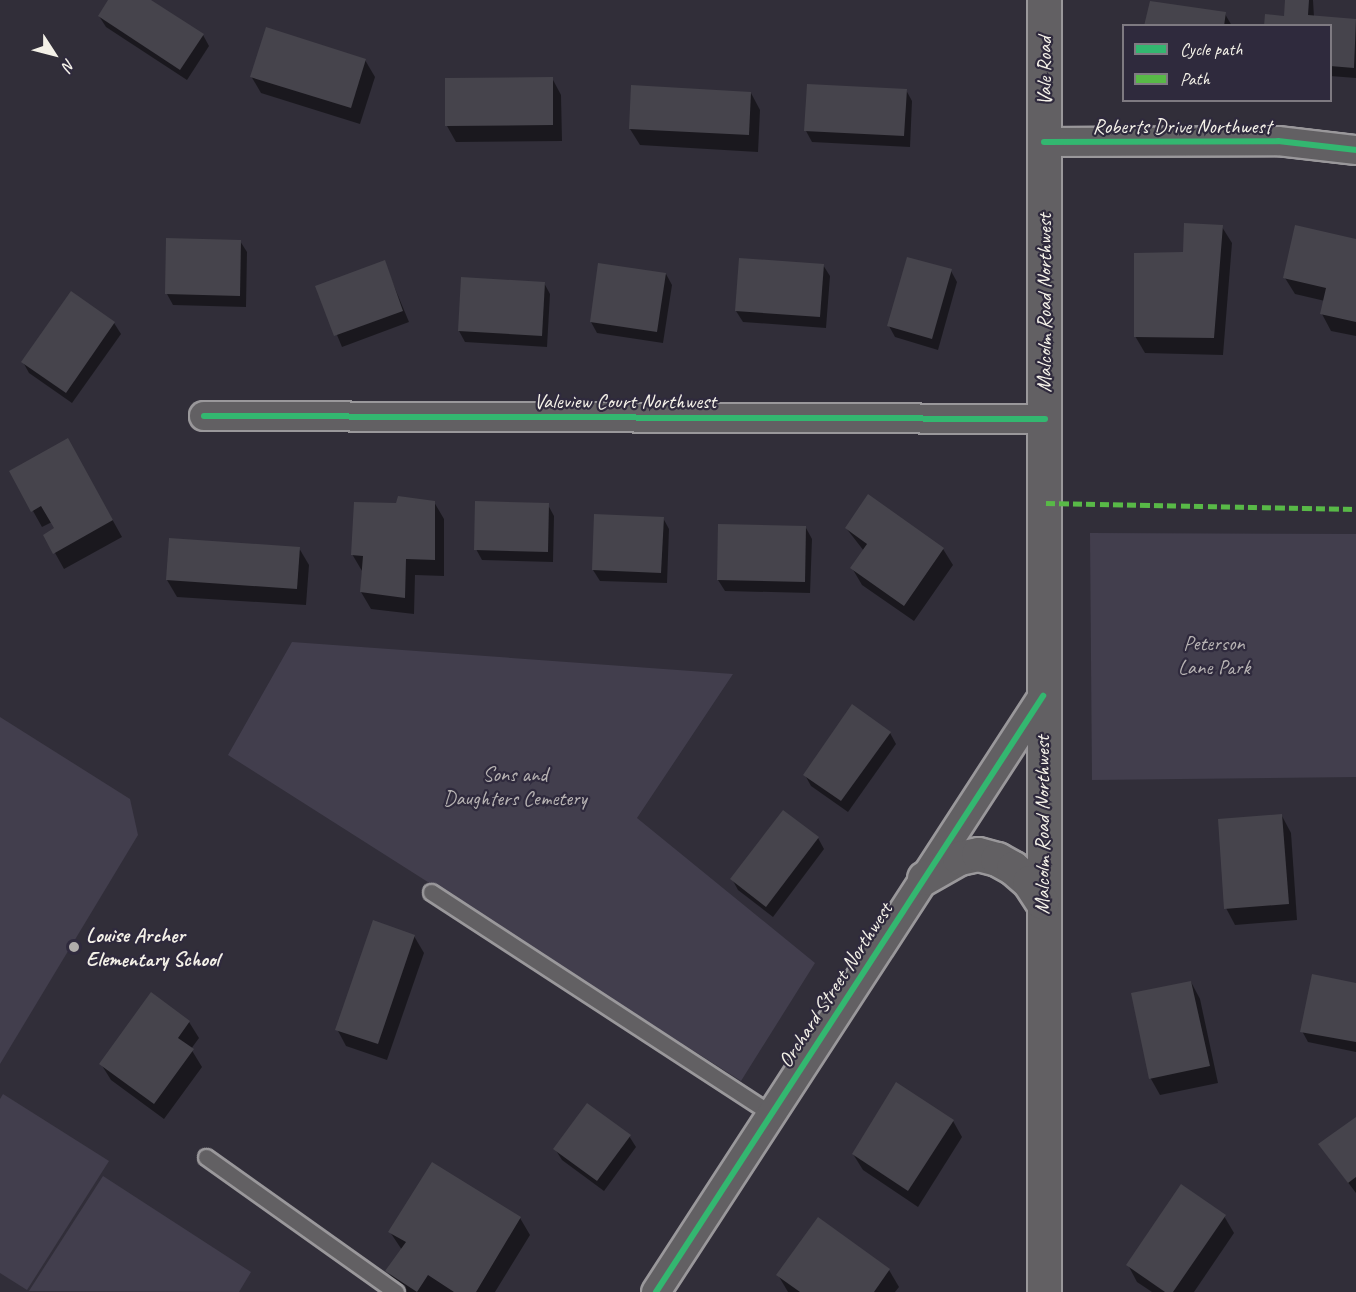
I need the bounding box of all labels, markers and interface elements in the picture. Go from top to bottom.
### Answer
north arrow [24,24,84,84]
legend [1122,24,1332,102]
street label: Vale Road [1031,36,1057,106]
text: Cycle path [1180,38,1242,60]
text: N [58,55,80,74]
text: Path [1180,68,1210,90]
street label: Roberts Drive Northwest [1092,113,1272,139]
street label: Malcolm Road Northwest [1031,213,1057,393]
street label: Valeview Court Northwest [534,388,716,414]
park label: Peterson Lane Park [1178,630,1250,680]
street label: Malcolm Road Northwest [1029,735,1055,915]
park label: Sons and Daughters Cemetery [443,761,587,811]
street label: Orchard Street Northwest [772,898,898,1072]
place label: Louise Archer Elementary School [86,922,219,972]
marker: Louise Archer Elementary School [67,940,81,954]

